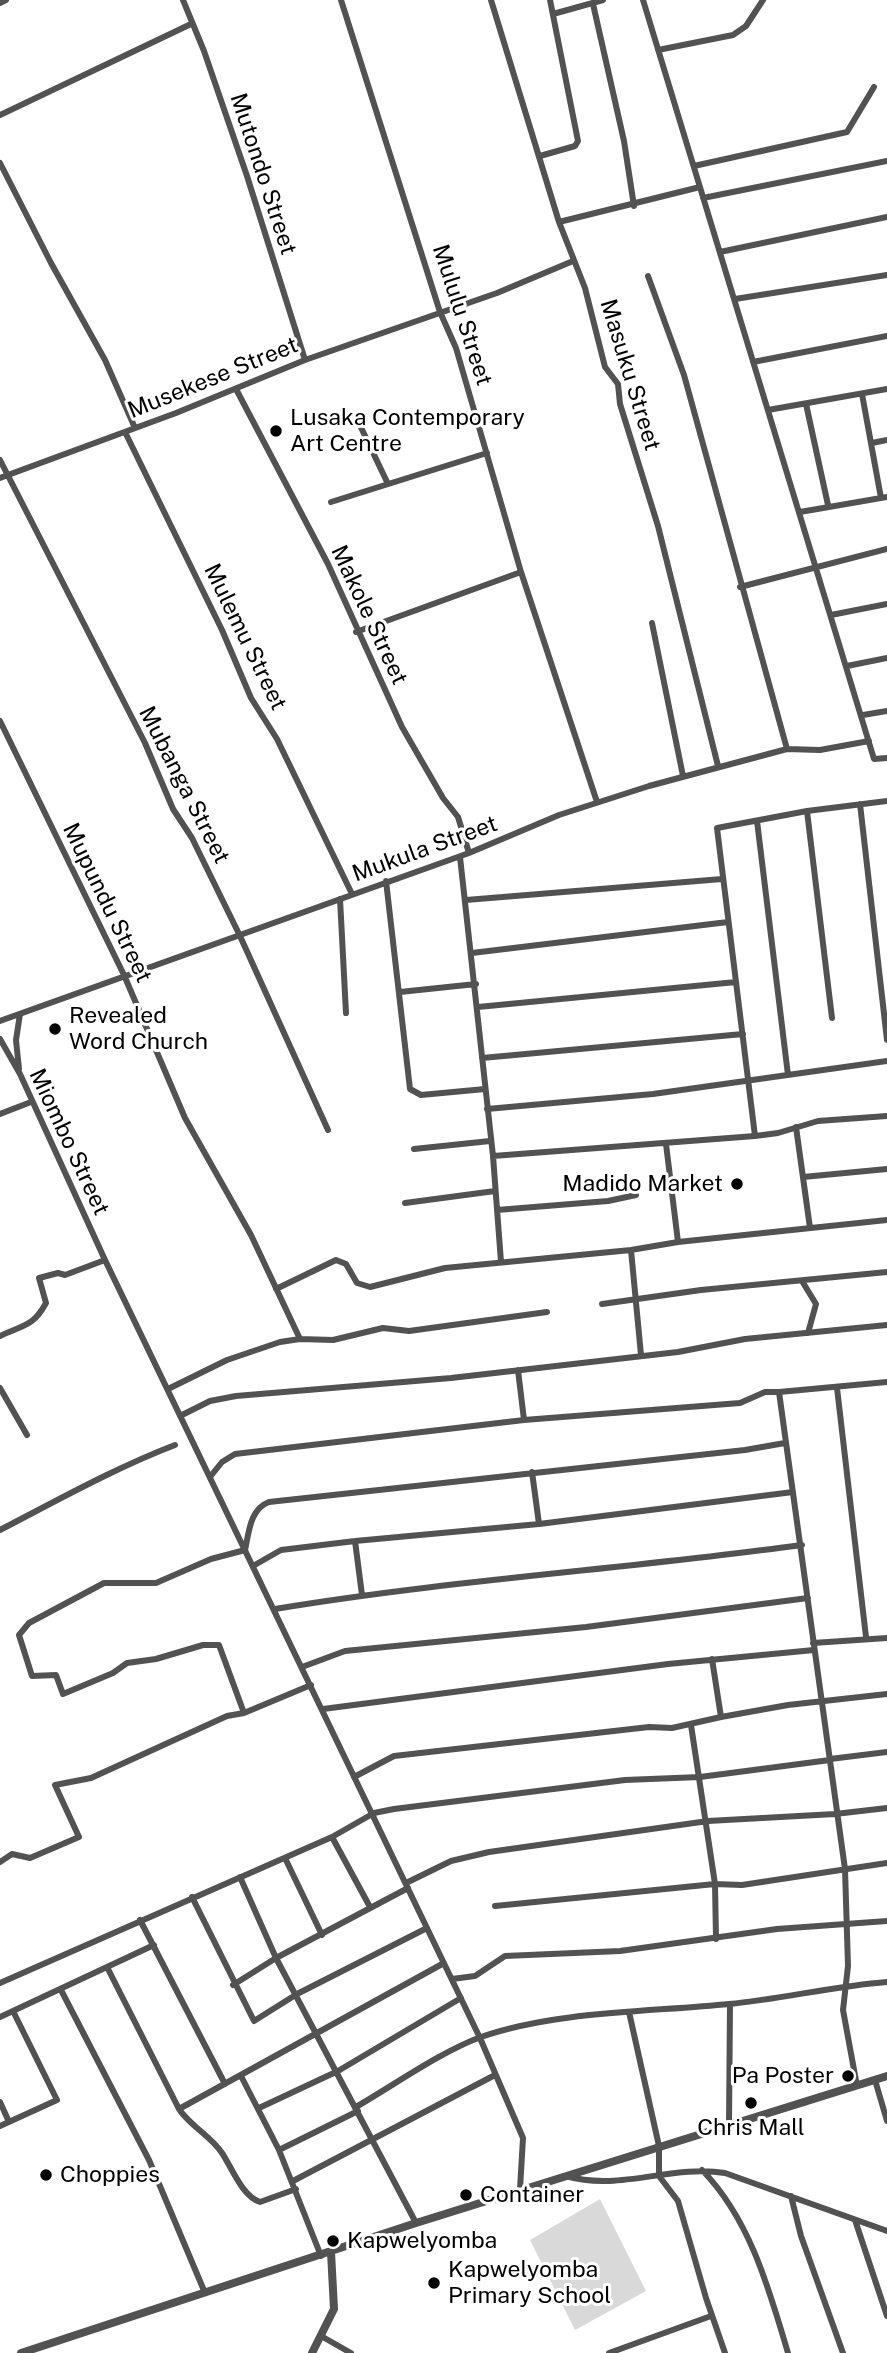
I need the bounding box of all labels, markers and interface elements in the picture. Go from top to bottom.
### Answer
street label: Mutondo Street [224,90,302,258]
street label: Mululu Street [426,241,498,389]
street label: Masuku Street [594,296,666,454]
street label: Musekese Street [124,331,302,425]
place label: Lusaka Contemporary Art Centre [290,404,525,458]
marker: Lusaka Contemporary Art Centre [268,423,284,439]
street label: Makole Street [325,541,413,689]
street label: Mulemu Street [198,559,292,715]
street label: Mubanga Street [132,702,236,868]
street label: Mukula Street [349,810,501,888]
street label: Mupundu Street [56,819,158,987]
place label: Revealed Word Church [69,1002,208,1056]
marker: Revealed Word Church [47,1021,63,1037]
street label: Miombo Street [23,1064,115,1220]
place label: Madido Market [562,1170,723,1198]
marker: Madido Market [729,1176,745,1192]
place label: Pa Poster [732,2062,834,2090]
marker: Pa Poster [840,2068,856,2084]
marker: Chris Mall [743,2095,759,2111]
place label: Chris Mall [697,2114,805,2142]
place label: Choppies [60,2161,160,2189]
marker: Choppies [38,2167,54,2183]
place label: Container [480,2181,584,2209]
marker: Container [458,2187,474,2203]
place label: Kapwelyomba [347,2227,497,2255]
marker: Kapwelyomba [325,2233,341,2249]
place label: Kapwelyomba Primary School [448,2256,611,2310]
marker: Kapwelyomba Primary School [426,2275,442,2291]

